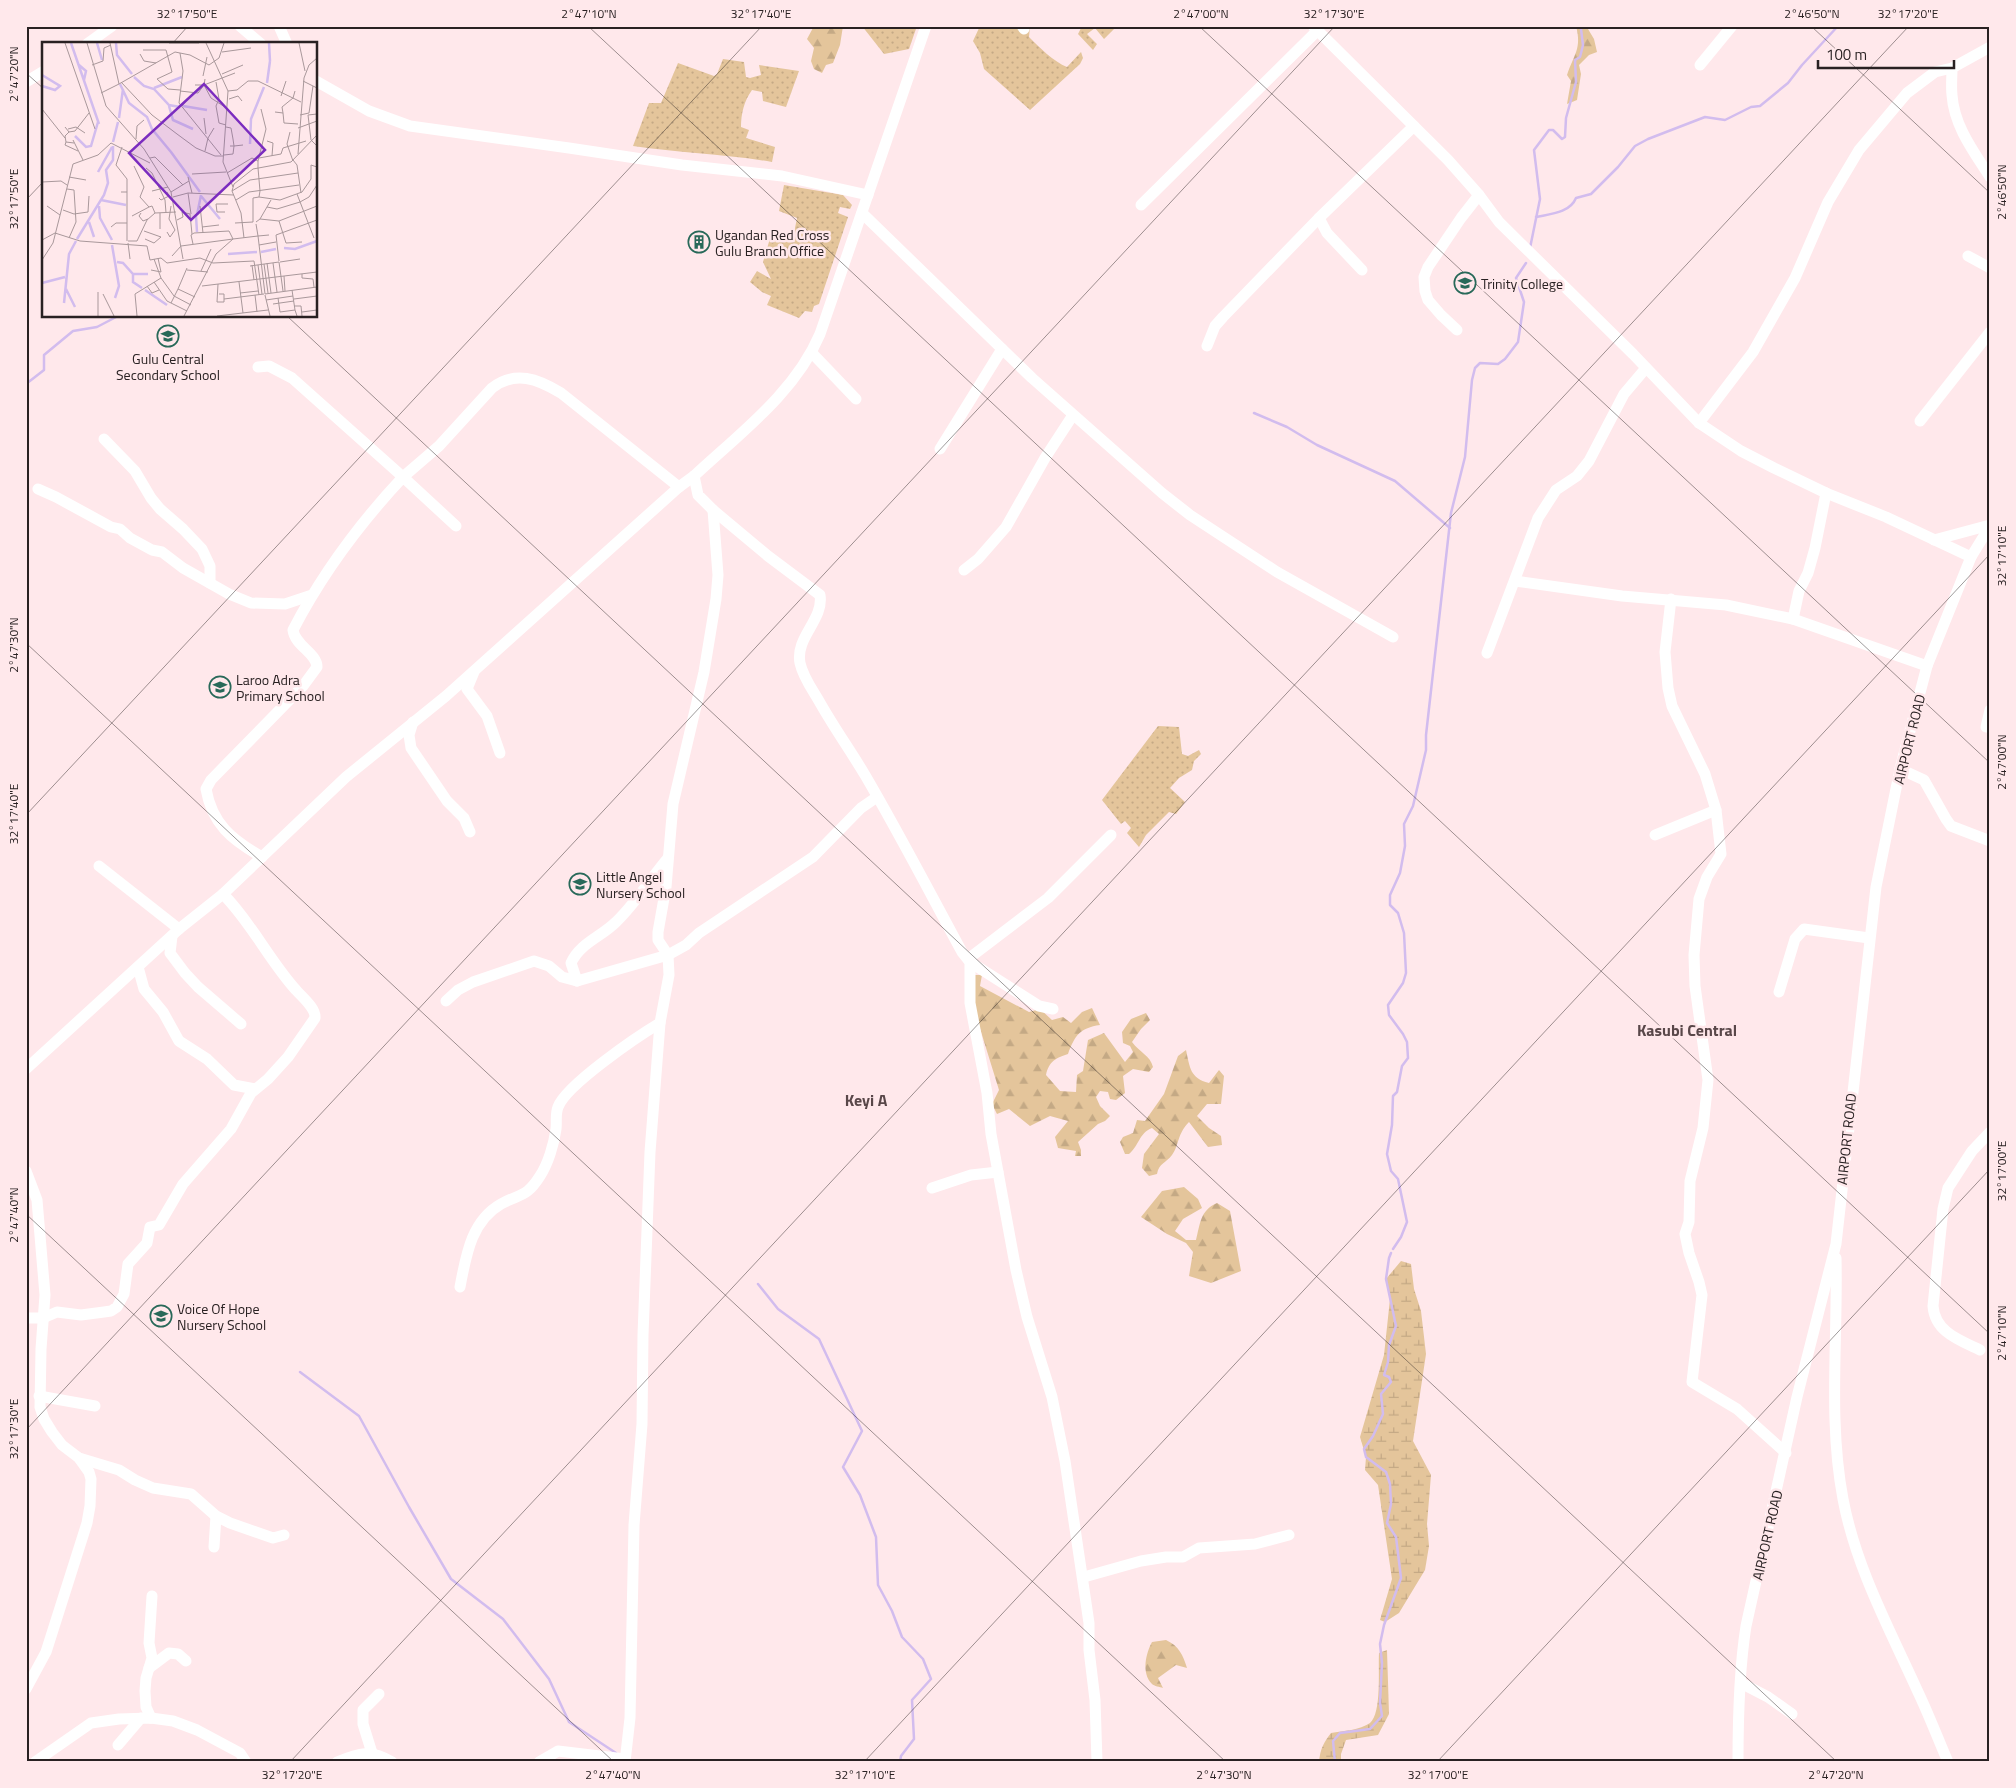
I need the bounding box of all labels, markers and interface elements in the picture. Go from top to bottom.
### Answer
text: 32°17'50"E [157,4,218,23]
text: 2°47'10"N [561,4,617,23]
text: 32°17'40"E [731,4,792,23]
text: 2°47'00"N [1173,4,1229,23]
text: 32°17'30"E [1304,4,1365,23]
text: 2°46'50"N [1784,4,1840,23]
text: 32°17'20"E [1878,4,1939,23]
scale bar [1818,38,1955,70]
inset map [42,42,318,318]
text: 100 m [1826,43,1867,66]
text: 2°47'20"N [4,46,23,102]
text: 2°46'50"N [1992,164,2011,220]
text: 32°17'50"E [4,168,23,229]
place label: Ugandan Red Cross Gulu Branch Office [715,224,829,261]
building icon: Ugandan Red Cross Gulu Branch Office [687,230,711,254]
school or university icon: Trinity College [1453,271,1477,295]
place label: Trinity College [1481,273,1563,294]
school or university icon: Gulu Central Secondary School [156,324,180,348]
place label: Gulu Central Secondary School [116,348,220,385]
text: 32°17'10"E [1992,525,2011,586]
text: 2°47'30"N [4,617,23,673]
place label: Laroo Adra Primary School [236,669,325,706]
school or university icon: Laroo Adra Primary School [208,675,232,699]
street label: AIRPORT ROAD [1888,692,1930,786]
text: 2°47'00"N [1992,734,2011,790]
text: 32°17'40"E [4,783,23,844]
place label: Little Angel Nursery School [596,866,685,903]
school or university icon: Little Angel Nursery School [568,872,592,896]
district label: Kasubi Central [1637,1018,1737,1042]
district label: Keyi A [845,1088,888,1112]
street label: AIRPORT ROAD [1831,1092,1861,1186]
text: 32°17'00"E [1992,1140,2011,1201]
text: 2°47'40"N [4,1187,23,1243]
place label: Voice Of Hope Nursery School [177,1298,266,1335]
school or university icon: Voice Of Hope Nursery School [149,1304,173,1328]
text: 2°47'10"N [1992,1305,2011,1361]
text: 32°17'30"E [4,1398,23,1459]
street label: AIRPORT ROAD [1746,1488,1788,1582]
text: 32°17'20"E [262,1765,323,1784]
text: 2°47'40"N [585,1765,641,1784]
text: 32°17'10"E [835,1765,896,1784]
text: 2°47'30"N [1196,1765,1252,1784]
text: 32°17'00"E [1408,1765,1469,1784]
text: 2°47'20"N [1808,1765,1864,1784]

